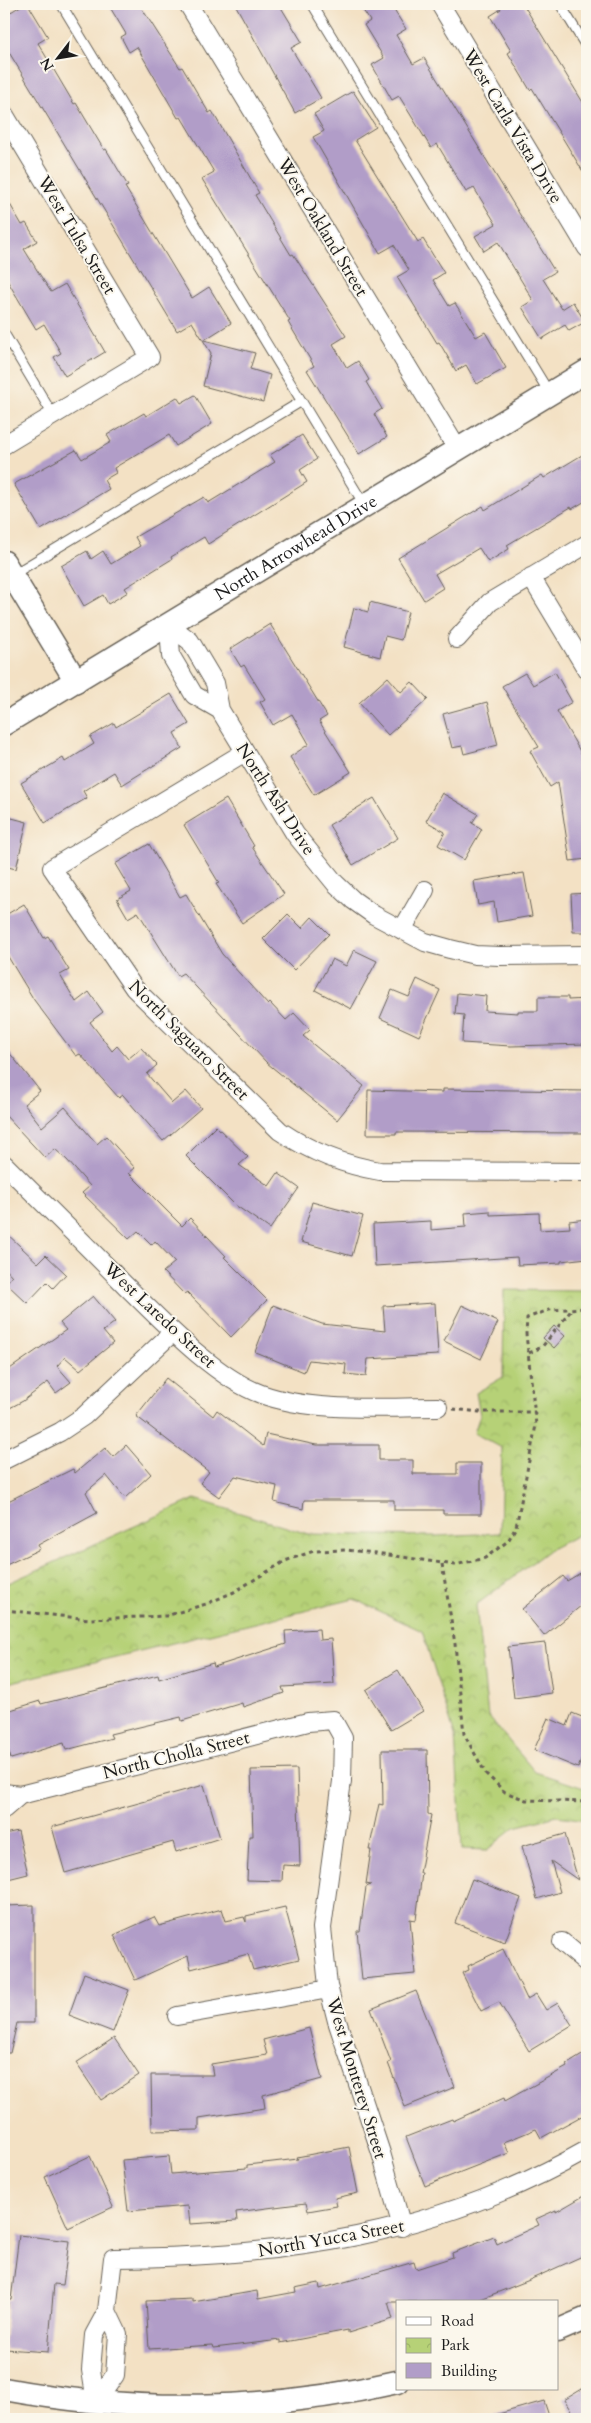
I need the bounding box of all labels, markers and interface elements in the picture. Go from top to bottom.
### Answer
north arrow [32,32,82,82]
street label: West Carla Vista Drive [456,44,569,208]
text: N [36,54,59,75]
street label: West Oakland Street [271,152,374,302]
street label: West Tulsa Street [31,170,122,299]
street label: North Arrowhead Drive [210,489,382,607]
street label: North Ash Drive [230,738,321,860]
street label: North Saguaro Street [123,975,255,1106]
street label: West Laredo Street [97,1256,222,1374]
street label: North Cholla Street [100,1725,252,1786]
street label: West Monterey Street [320,1993,393,2162]
street label: North Yucca Street [256,2213,406,2264]
legend [396,2300,558,2390]
text: Road [441,2311,474,2331]
text: Park [441,2335,470,2355]
text: Building [441,2361,497,2381]

